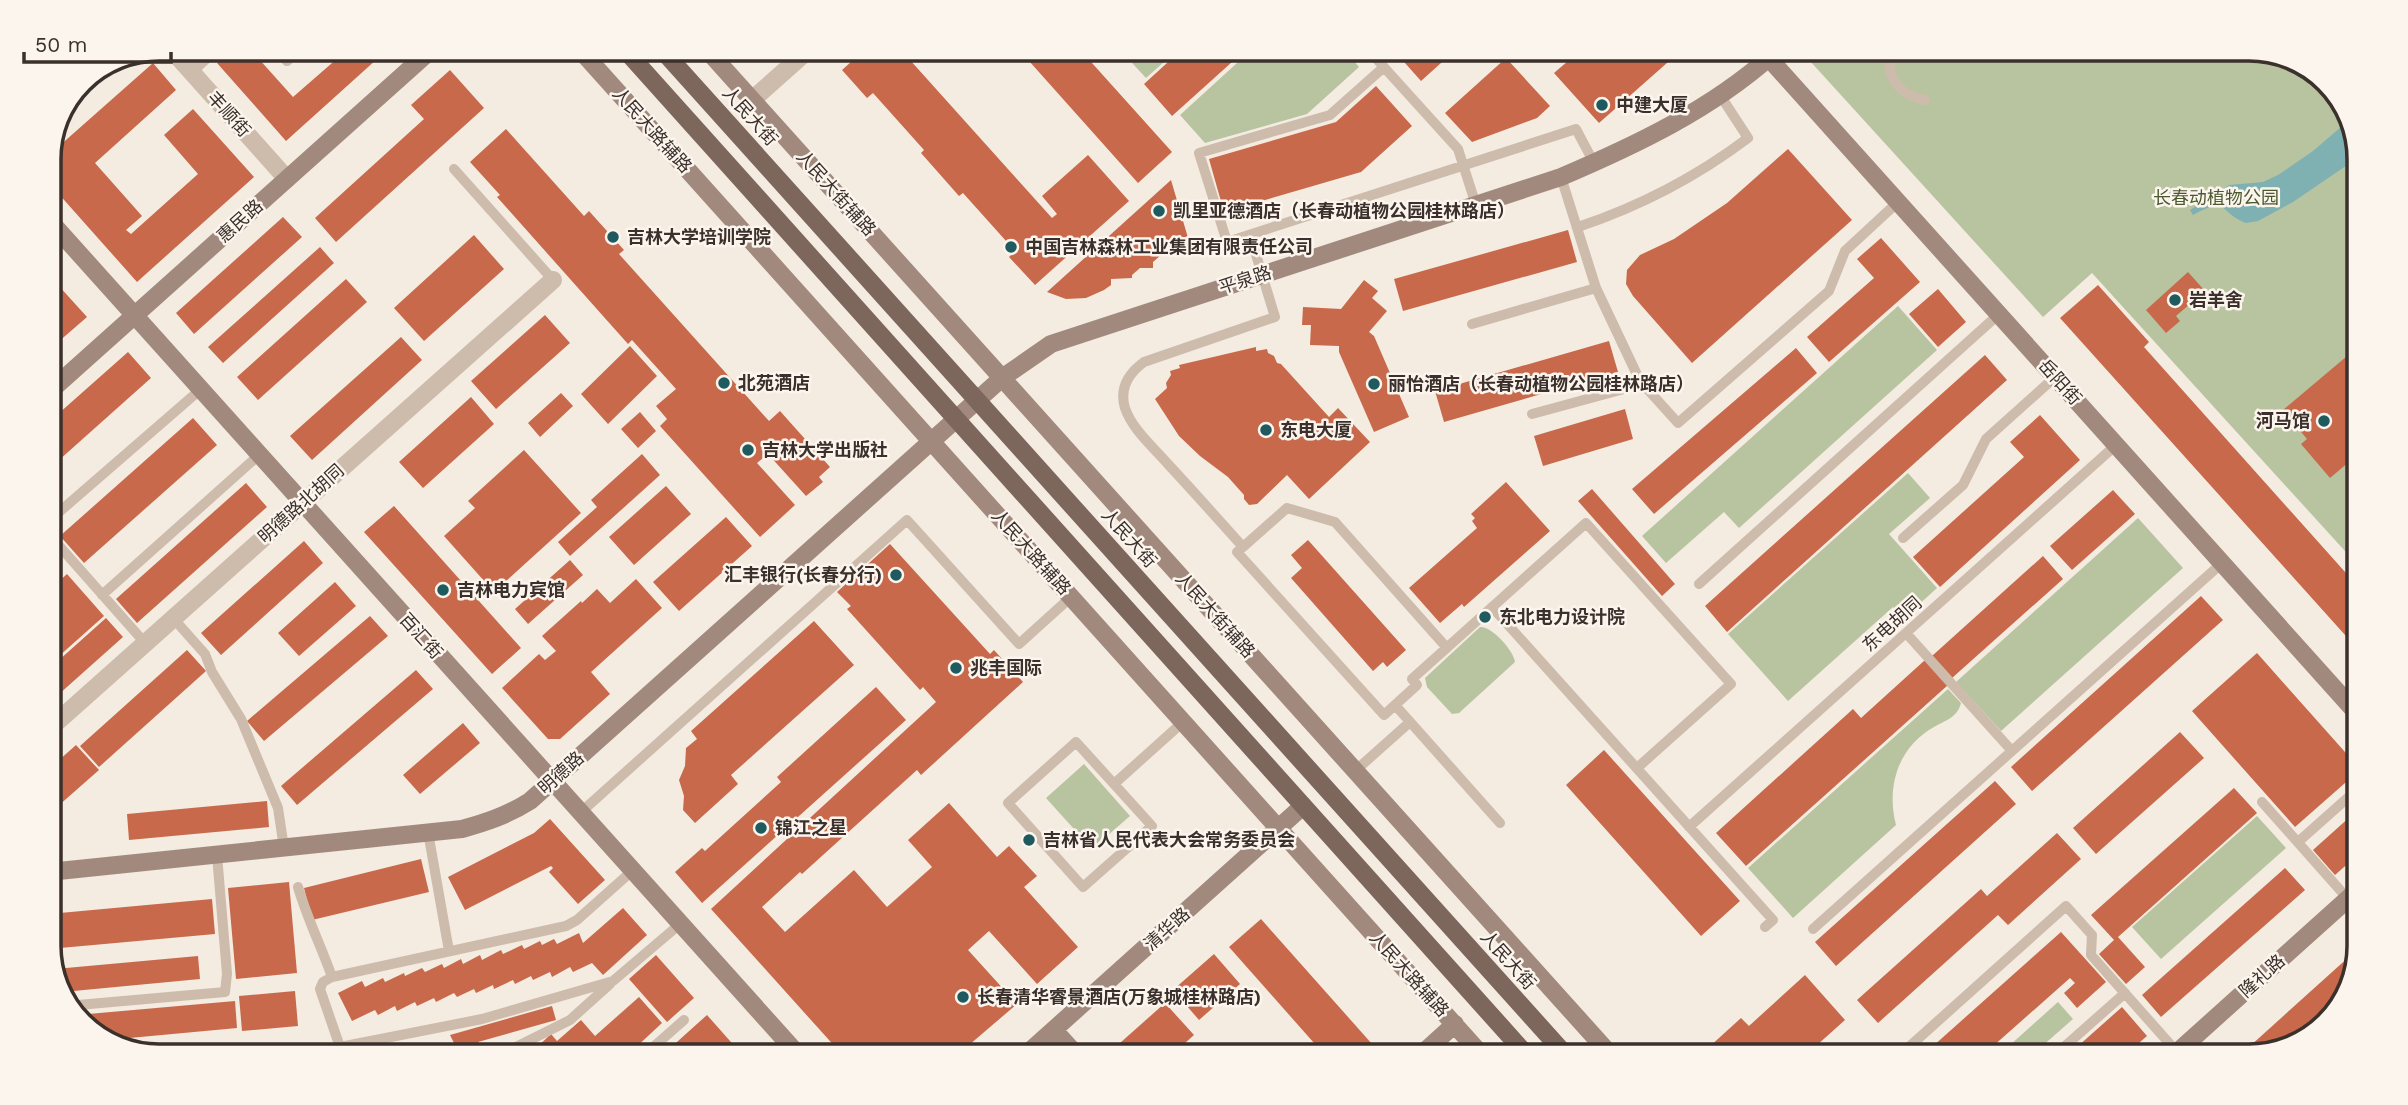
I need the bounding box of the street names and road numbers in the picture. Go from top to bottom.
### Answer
street label: 人民大街 [718,82,782,149]
street label: 人民大路辅路 [608,83,696,177]
street label: 丰顺街 [204,87,255,141]
street label: 人民大街辅路 [792,146,880,240]
street label: 惠民路 [213,195,267,246]
street label: 平泉路 [1216,261,1274,298]
street label: 岳阳街 [2035,355,2086,409]
street label: 明德路北胡同 [254,460,348,548]
street label: 人民大街 [1097,504,1161,571]
street label: 人民大路辅路 [987,505,1075,599]
street label: 人民大街辅路 [1171,568,1259,662]
street label: 东电胡同 [1858,592,1925,656]
street label: 百汇街 [396,609,447,663]
street label: 明德路 [534,747,588,798]
street label: 清华路 [1140,903,1194,954]
street label: 人民大街 [1476,926,1540,993]
street label: 人民大路辅路 [1365,927,1453,1021]
street label: 隆礼路 [2235,950,2289,1001]

